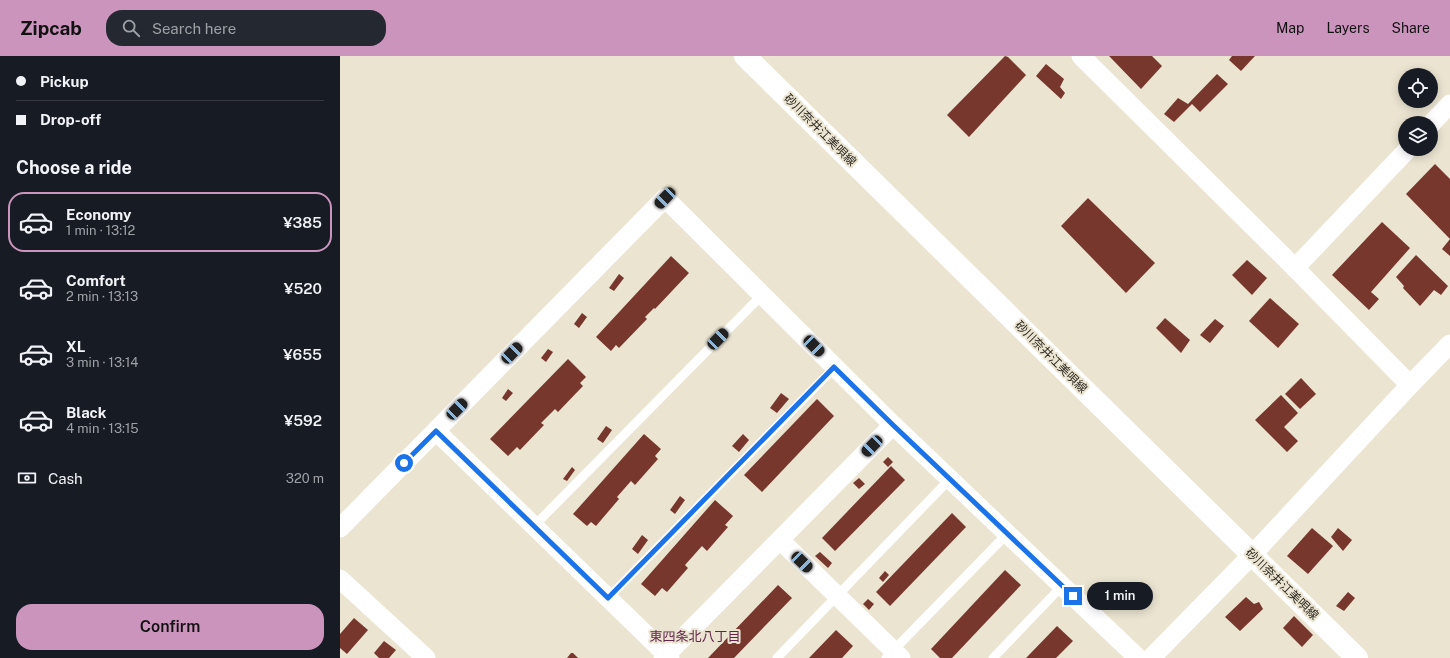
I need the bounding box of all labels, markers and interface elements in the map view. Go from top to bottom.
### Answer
search box [106,10,386,46]
text: Zipcab [20,17,82,39]
icon: search [120,17,142,39]
text: Search here [152,20,236,37]
text: Map [1276,20,1304,36]
text: Layers [1326,20,1370,36]
text: Share [1392,20,1430,36]
map controls [1398,68,1438,156]
button: locate [1398,68,1438,108]
text: Pickup [40,73,89,90]
street label: 砂川奈井江美唄線 [781,91,859,169]
text: Drop-off [40,111,101,128]
button: layers [1398,116,1438,156]
text: Choose a ride [16,157,132,178]
car [652,185,678,211]
icon: car [18,204,54,240]
text: Economy [66,206,131,223]
text: ¥385 [283,214,322,231]
text: 1 min · 13:12 [66,223,135,238]
icon: car [18,270,54,306]
text: Comfort [66,272,126,289]
text: ¥520 [284,280,322,297]
text: 2 min · 13:13 [66,289,138,304]
street label: 砂川奈井江美唄線 [1012,318,1090,396]
car [705,326,731,352]
car [801,333,827,359]
icon: car [18,336,54,372]
text: XL [66,338,85,355]
car [499,340,525,366]
text: ¥655 [283,346,322,363]
text: 3 min · 13:14 [66,355,139,370]
car [444,396,470,422]
icon: car [18,402,54,438]
text: Black [66,404,106,421]
text: ¥592 [284,412,322,429]
text: 4 min · 13:15 [66,421,139,436]
car [859,433,885,459]
route start [395,454,413,472]
icon: cash [16,467,38,489]
text: Cash [48,470,83,487]
text: 320 m [286,471,324,486]
street label: 砂川奈井江美唄線 [1243,546,1321,622]
car [789,549,815,575]
callout: 1 min [1087,582,1153,610]
route end [1064,587,1082,605]
text: 1 min [1105,588,1135,603]
button: Confirm [16,604,324,650]
district label: 東四条北八丁目 [649,629,741,644]

